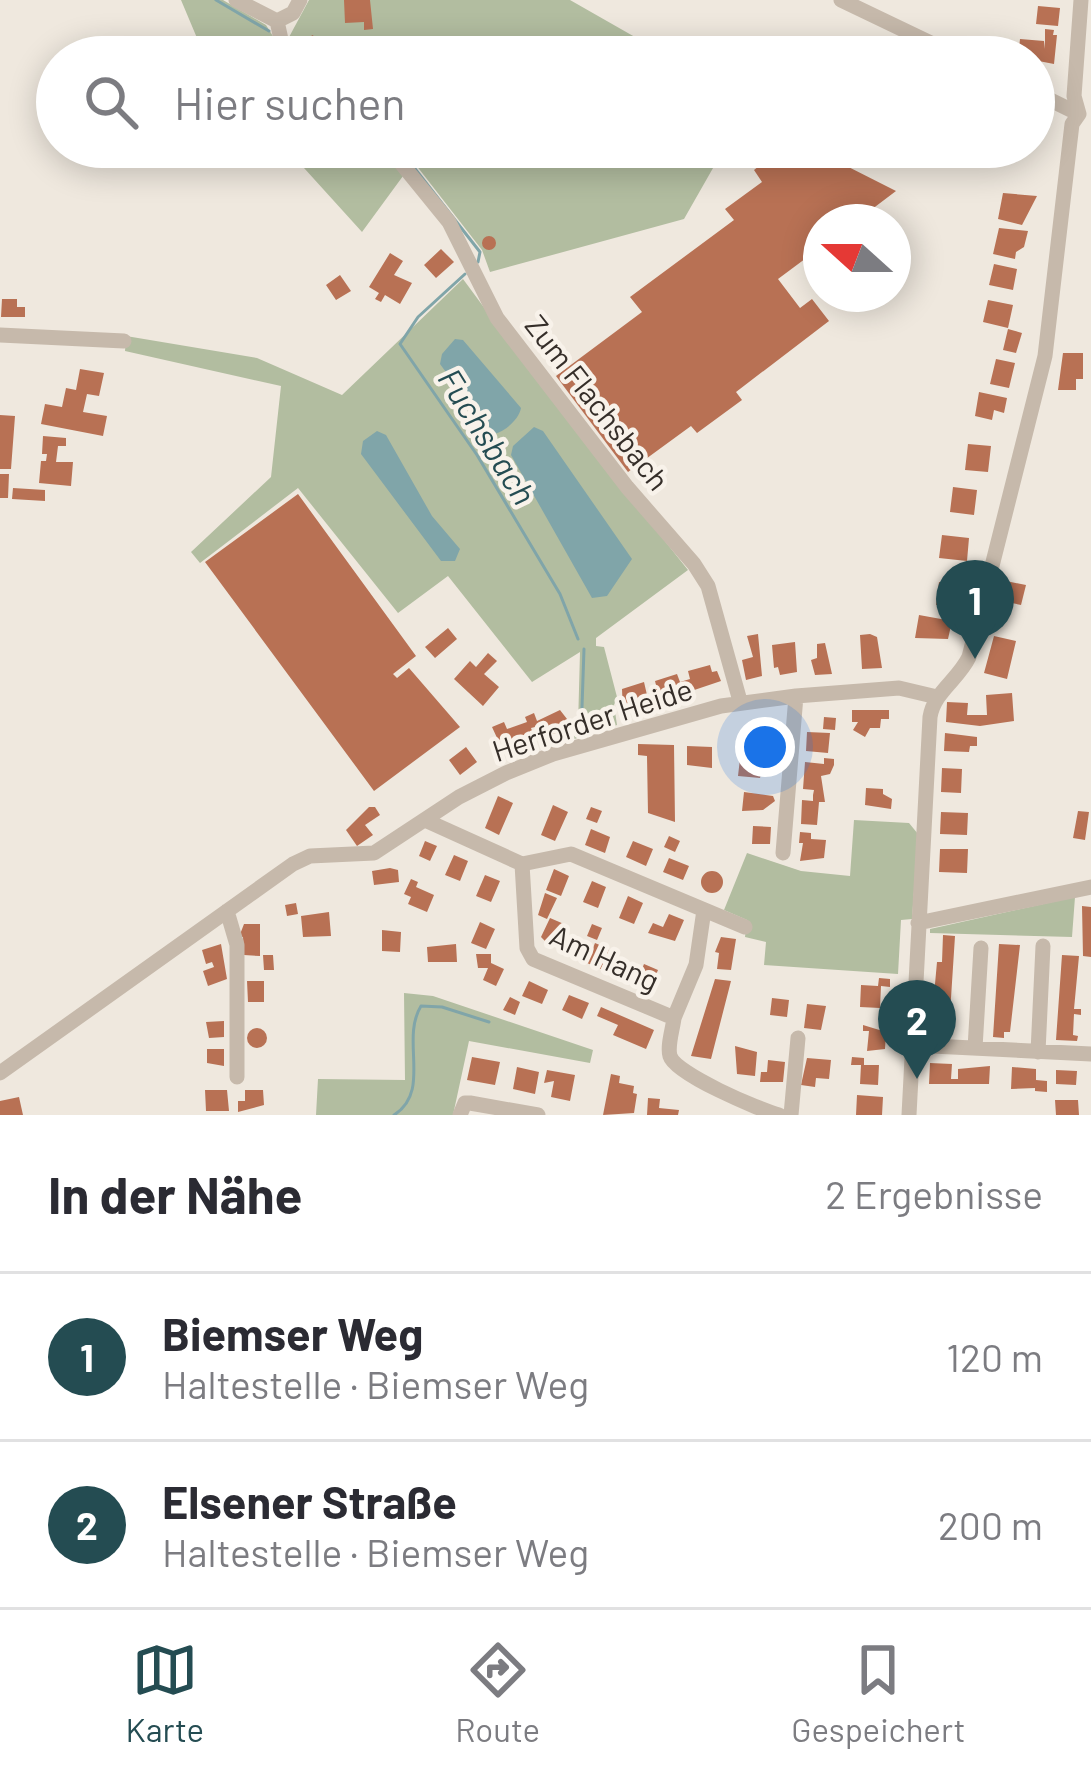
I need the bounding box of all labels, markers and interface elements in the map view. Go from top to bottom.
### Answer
search box [36,36,1055,168]
icon: search [78,69,144,135]
text: Hier suchen [174,75,406,129]
north arrow [803,204,911,312]
street label: Zum Flachsbach [518,307,678,497]
water label: Fuchsbach [431,361,545,511]
pin: 1 [936,560,1014,659]
street label: Herforder Heide [487,670,697,768]
your location [735,717,795,777]
street label: Am Hang [545,916,665,998]
pin: 2 [878,980,956,1079]
text: In der Nähe [48,1163,302,1224]
text: 2 Ergebnisse [825,1170,1043,1217]
text: Biemser Weg [162,1306,423,1360]
text: 1 [80,1333,94,1380]
text: 120 m [946,1333,1043,1380]
text: Haltestelle · Biemser Weg [162,1360,589,1407]
text: Elsener Straße [162,1474,457,1528]
text: 2 [76,1501,98,1548]
text: 200 m [938,1501,1043,1548]
text: Haltestelle · Biemser Weg [162,1528,589,1575]
tab: Karte [126,1637,204,1749]
tab: Route [455,1637,540,1749]
tab: Gespeichert [791,1637,965,1749]

